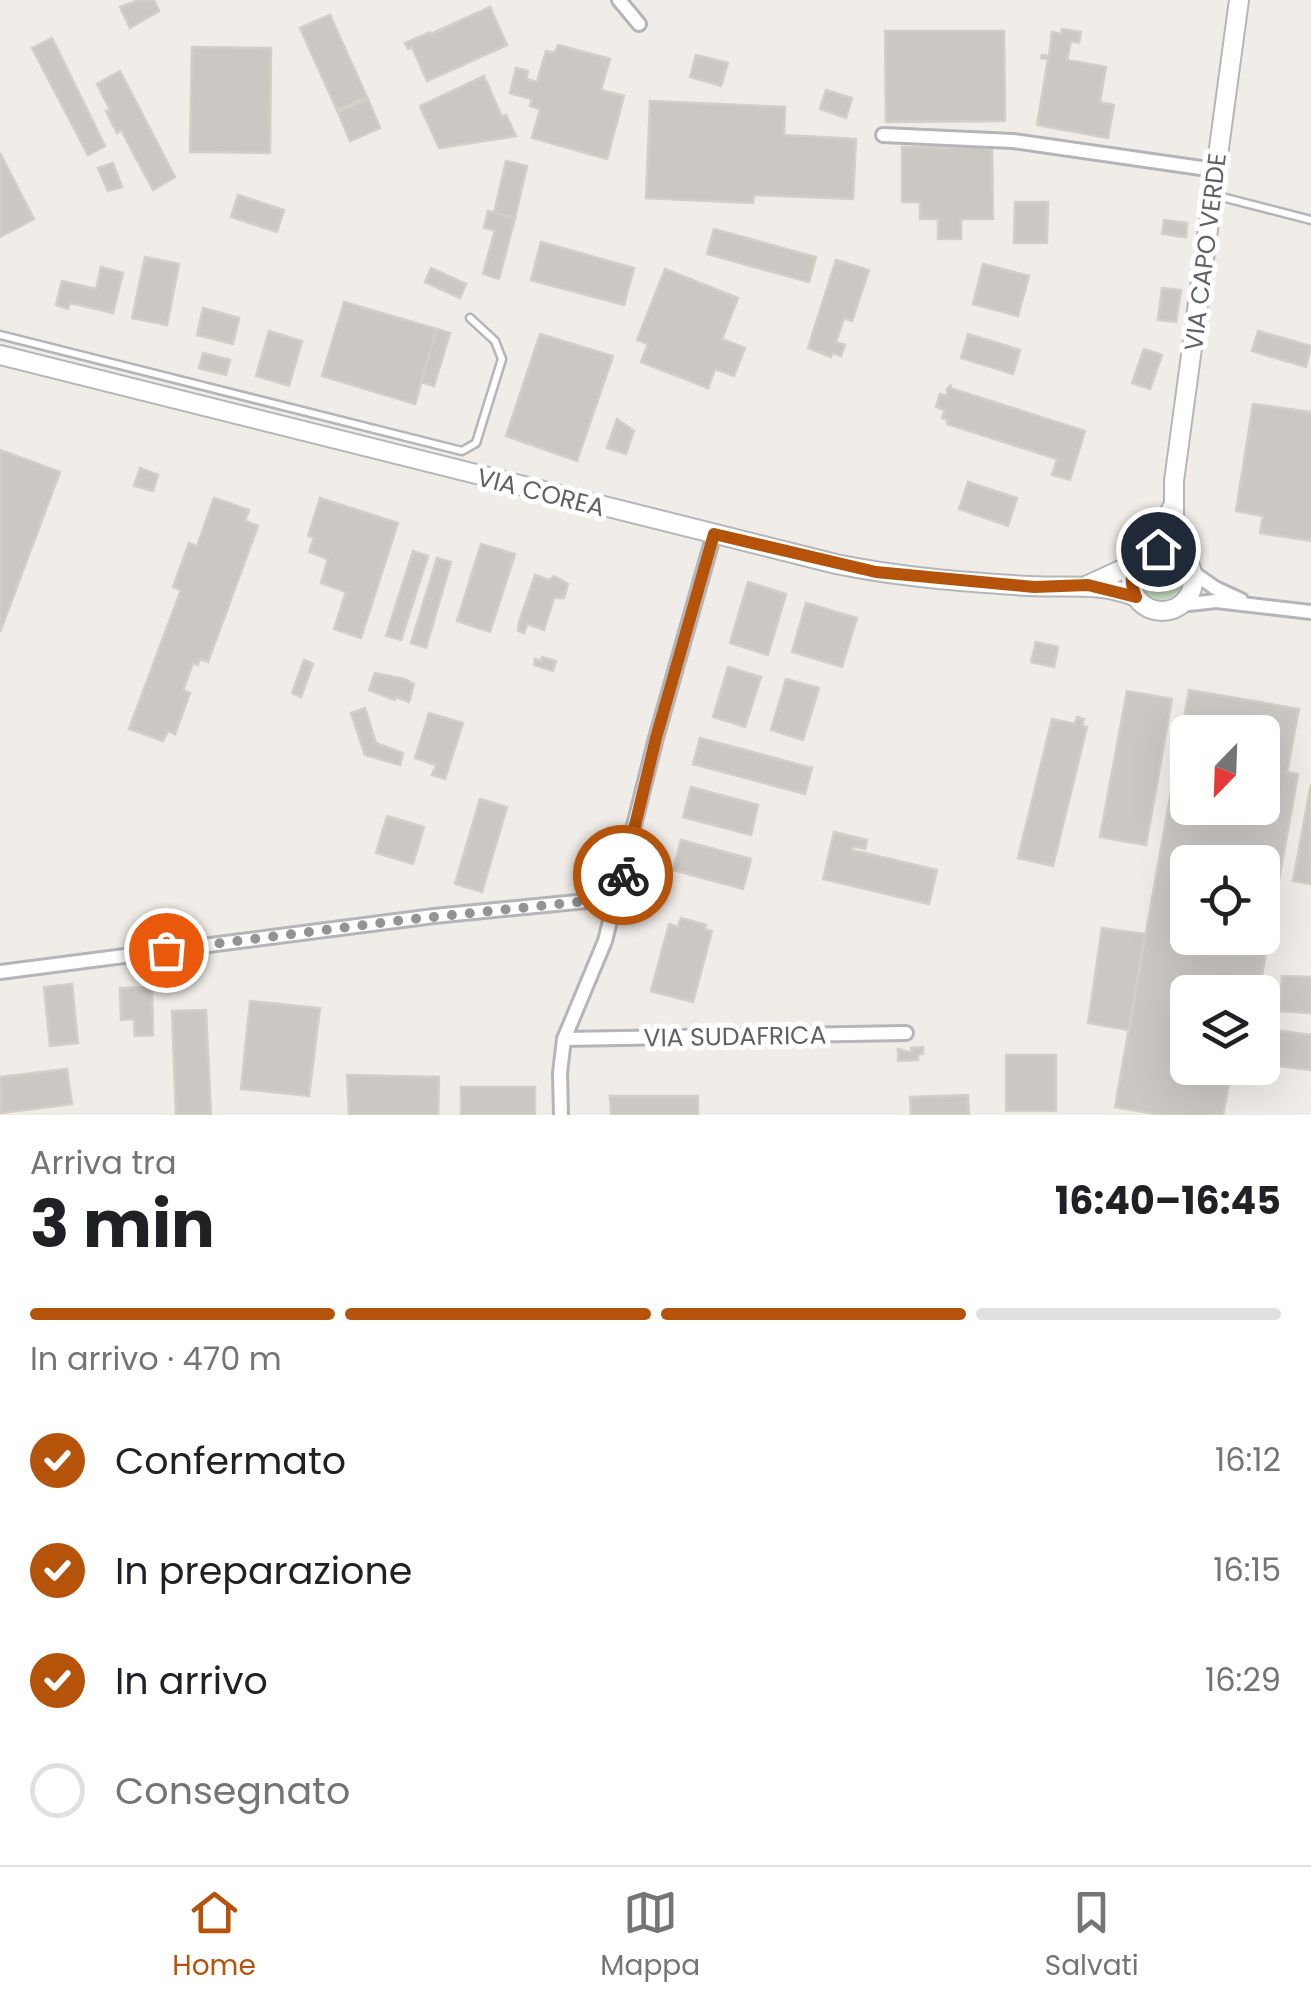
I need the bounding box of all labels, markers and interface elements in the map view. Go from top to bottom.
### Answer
street label: VIA CAPO VERDE [1176,151,1235,353]
street label: VIA COREA [473,460,609,525]
pin [1116,507,1201,592]
icon: home [1131,522,1186,577]
north arrow [1170,715,1280,825]
map controls [1170,715,1280,1085]
courier [573,825,673,925]
button: locate [1170,845,1280,955]
icon: bike [596,848,651,903]
pin [124,908,209,993]
icon: bag [139,923,194,978]
button: layers [1170,975,1280,1085]
street label: VIA SUDAFRICA [643,1017,827,1056]
text: Arriva tra [30,1140,177,1185]
text: 16:40–16:45 [1055,1174,1281,1227]
text: 3 min [30,1179,215,1270]
text: In arrivo · 470 m [30,1336,282,1381]
icon: check [30,1433,85,1488]
text: Confermato [115,1434,346,1487]
text: 16:12 [1215,1437,1281,1482]
icon: check [30,1543,85,1598]
text: In preparazione [115,1544,412,1597]
text: 16:15 [1213,1547,1281,1592]
icon: check [30,1653,85,1708]
text: In arrivo [115,1654,268,1707]
text: 16:29 [1205,1657,1281,1702]
text: Consegnato [115,1764,350,1817]
tab: Home [172,1885,256,1987]
tab: Mappa [600,1885,700,1987]
tab: Salvati [1045,1885,1139,1987]

